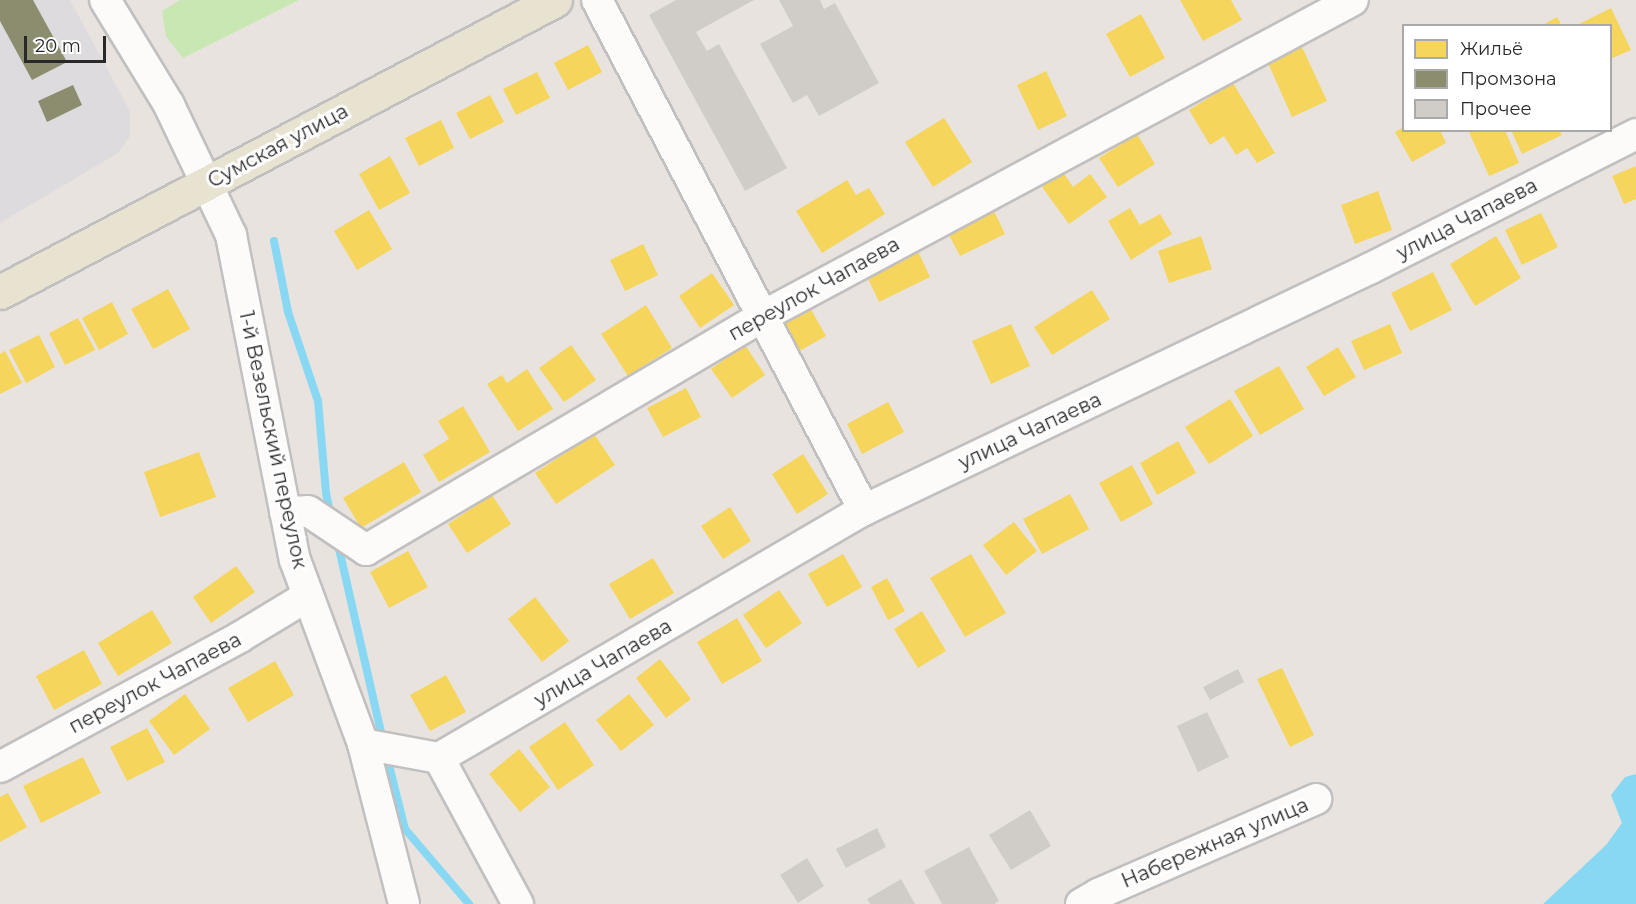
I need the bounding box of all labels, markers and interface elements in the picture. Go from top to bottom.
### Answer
scale bar [27,24,110,62]
legend [1402,24,1612,132]
text: 20 m [35,35,81,57]
text: Жильё [1460,38,1523,60]
text: Промзона [1460,68,1557,90]
text: Прочее [1460,98,1532,120]
street label: Сумская улица [204,99,352,193]
street label: улица Чапаева [1393,173,1541,265]
street label: переулок Чапаева [724,232,904,346]
street label: 1-й Везельский переулок [234,309,312,571]
street label: улица Чапаева [955,387,1105,475]
street label: улица Чапаева [530,614,676,712]
street label: переулок Чапаева [65,627,245,739]
street label: Набережная улица [1118,793,1312,893]

